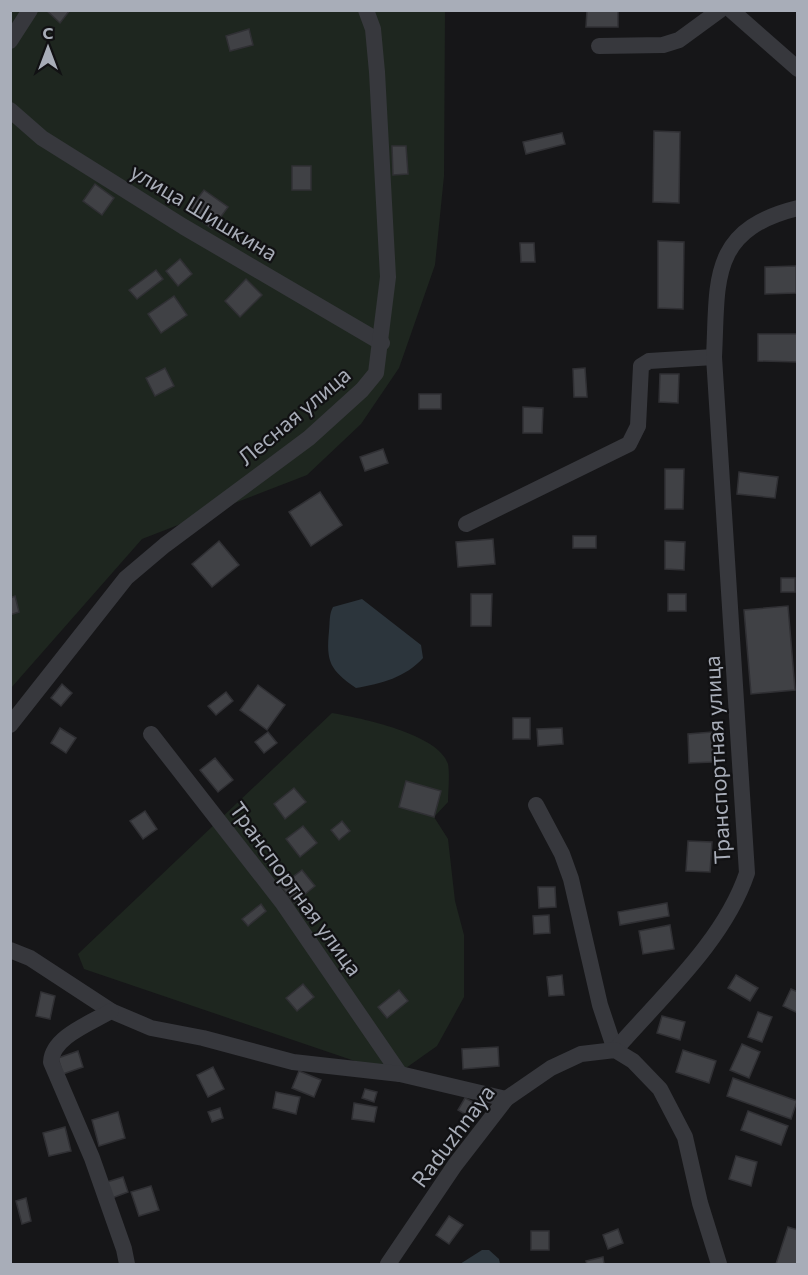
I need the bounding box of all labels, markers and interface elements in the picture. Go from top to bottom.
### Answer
north arrow [18,18,78,78]
text: С [43,23,54,42]
street label: улица Шишкина [126,157,283,266]
street label: Лесная улица [232,361,356,471]
street label: Транспортная улица [698,655,735,865]
street label: Транспортная улица [224,796,369,981]
street label: Raduzhnaya [405,1079,500,1192]

